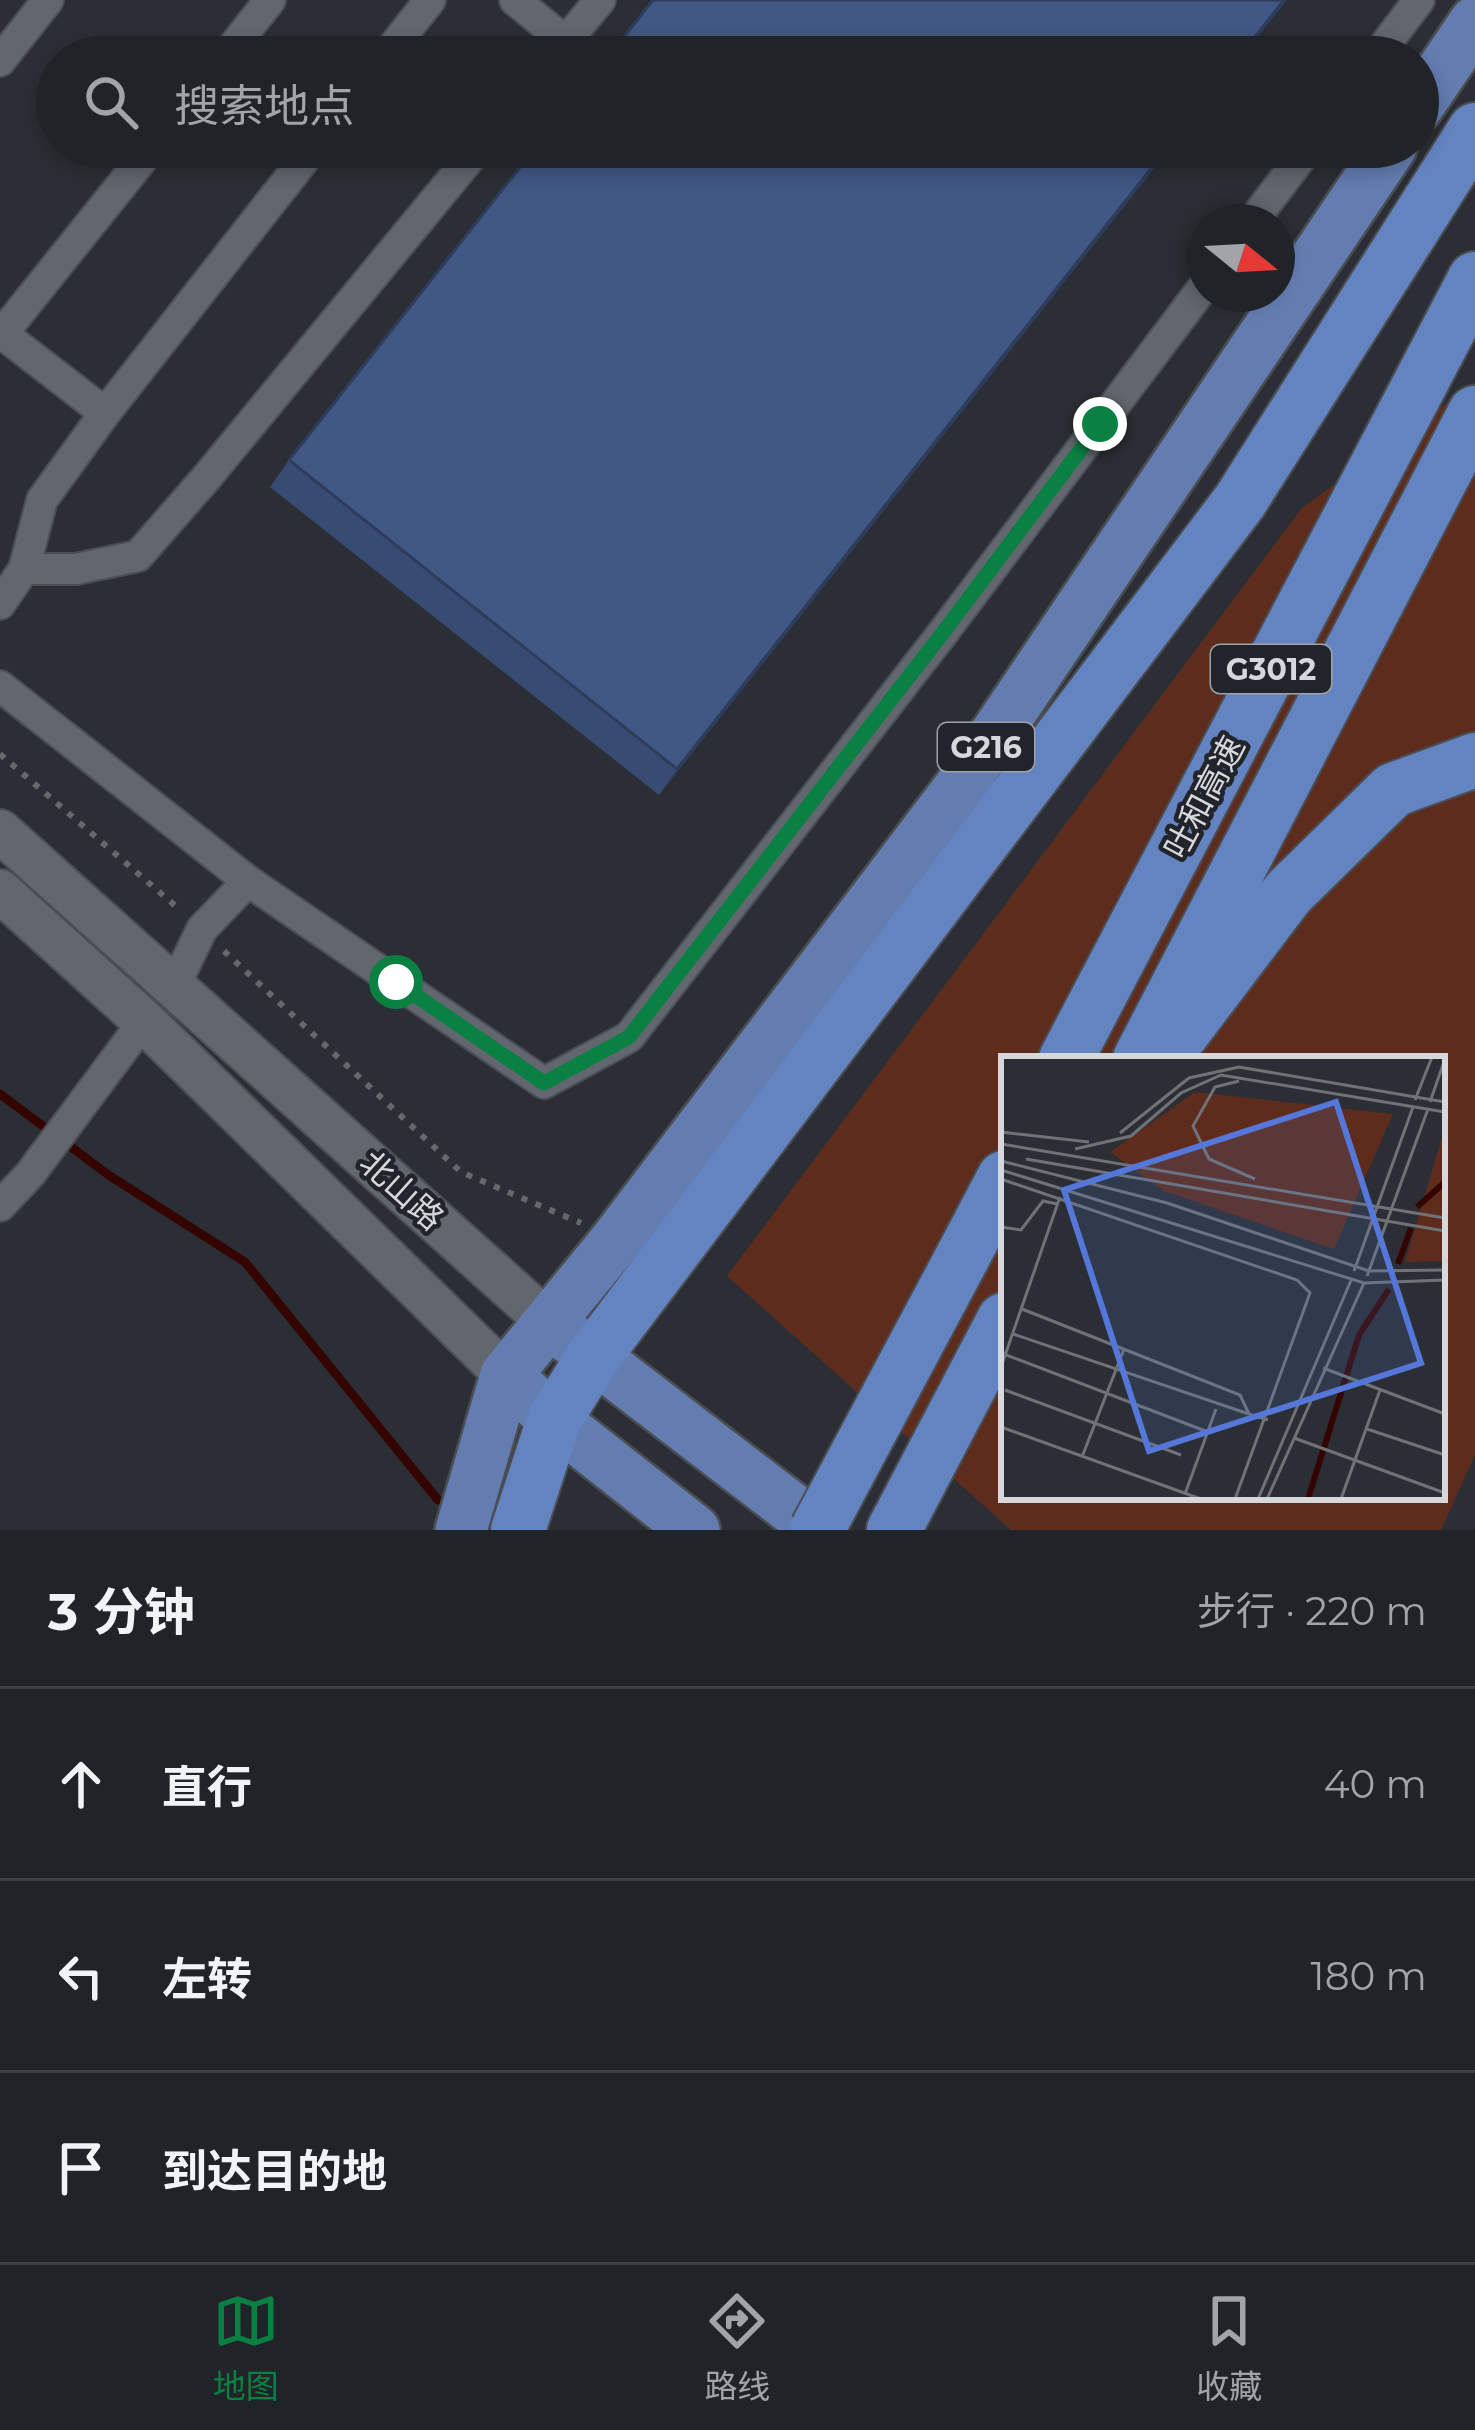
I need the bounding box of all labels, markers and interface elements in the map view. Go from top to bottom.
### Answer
search box [36,36,1439,168]
icon: search [78,69,144,135]
text: 搜索地点 [174,78,354,133]
north arrow [1187,204,1295,312]
route end [1073,397,1127,451]
road number: G3012 [1211,645,1331,693]
road number: G216 [938,723,1034,771]
street label: 吐和高速 [1155,729,1253,865]
route start [369,955,423,1009]
inset map [1001,1056,1445,1500]
street label: 北山路 [352,1142,452,1238]
text: 3 分钟 [48,1581,195,1643]
text: 步行 · 220 m [1197,1587,1427,1635]
icon: ahead [48,1751,114,1817]
text: 直行 [162,1759,252,1814]
text: 40 m [1324,1760,1427,1808]
icon: left [48,1943,114,2009]
text: 左转 [162,1951,252,2006]
text: 180 m [1311,1952,1427,2000]
icon: arrive [48,2135,114,2201]
text: 到达目的地 [162,2143,387,2198]
tab: 地图 [213,2288,279,2408]
tab: 路线 [704,2288,770,2408]
tab: 收藏 [1196,2288,1262,2408]

